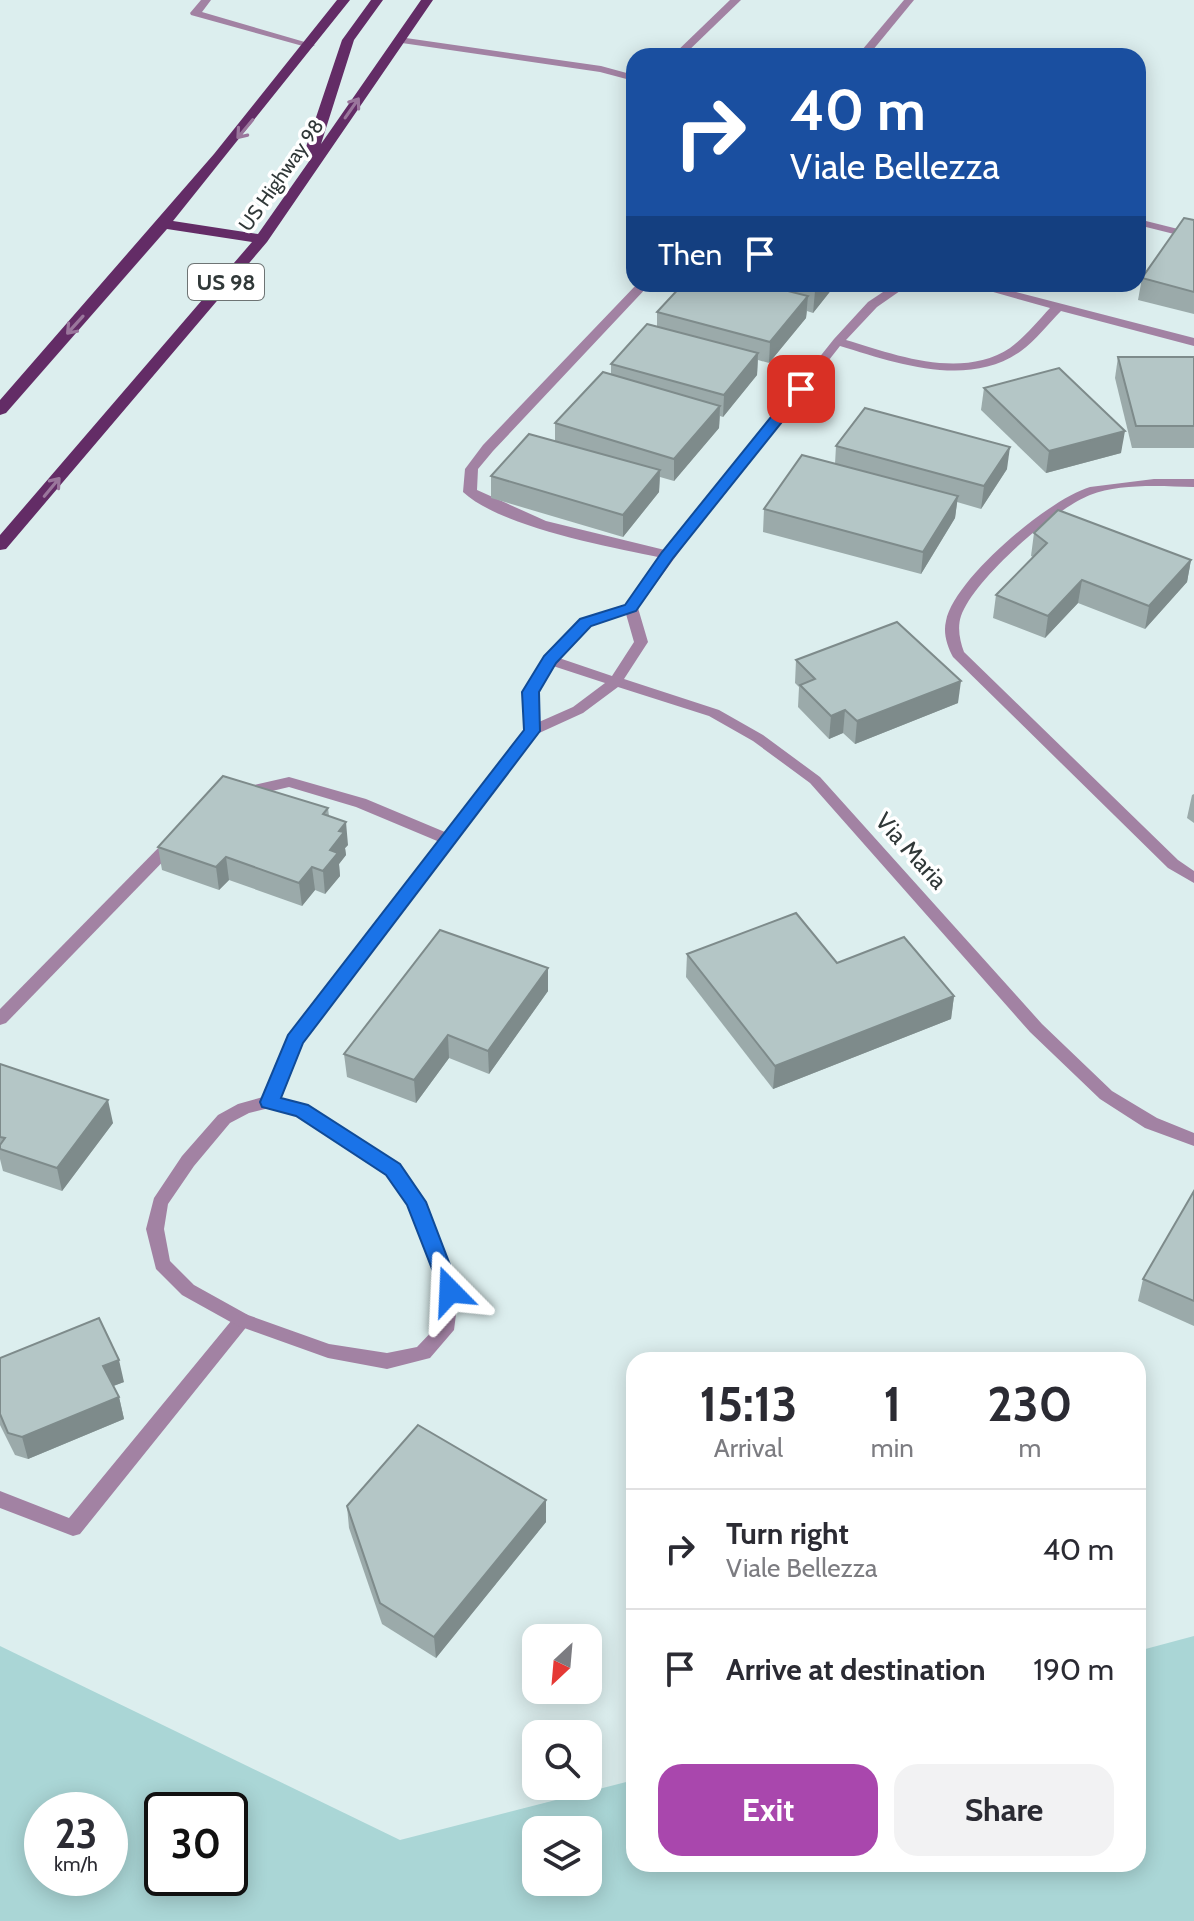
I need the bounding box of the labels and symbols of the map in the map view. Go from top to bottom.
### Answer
one-way arrow [344,98,360,120]
street label: US Highway 98 [234,114,328,236]
one-way arrow [236,118,254,138]
road number: US 98 [188,264,264,300]
one-way arrow [66,315,84,335]
pin [767,355,835,423]
one-way arrow [43,477,61,498]
street label: Via Maria [870,806,954,895]
position arrow [408,1249,492,1333]
north arrow [522,1624,602,1704]
speed limit sign: 30 [144,1792,248,1896]

